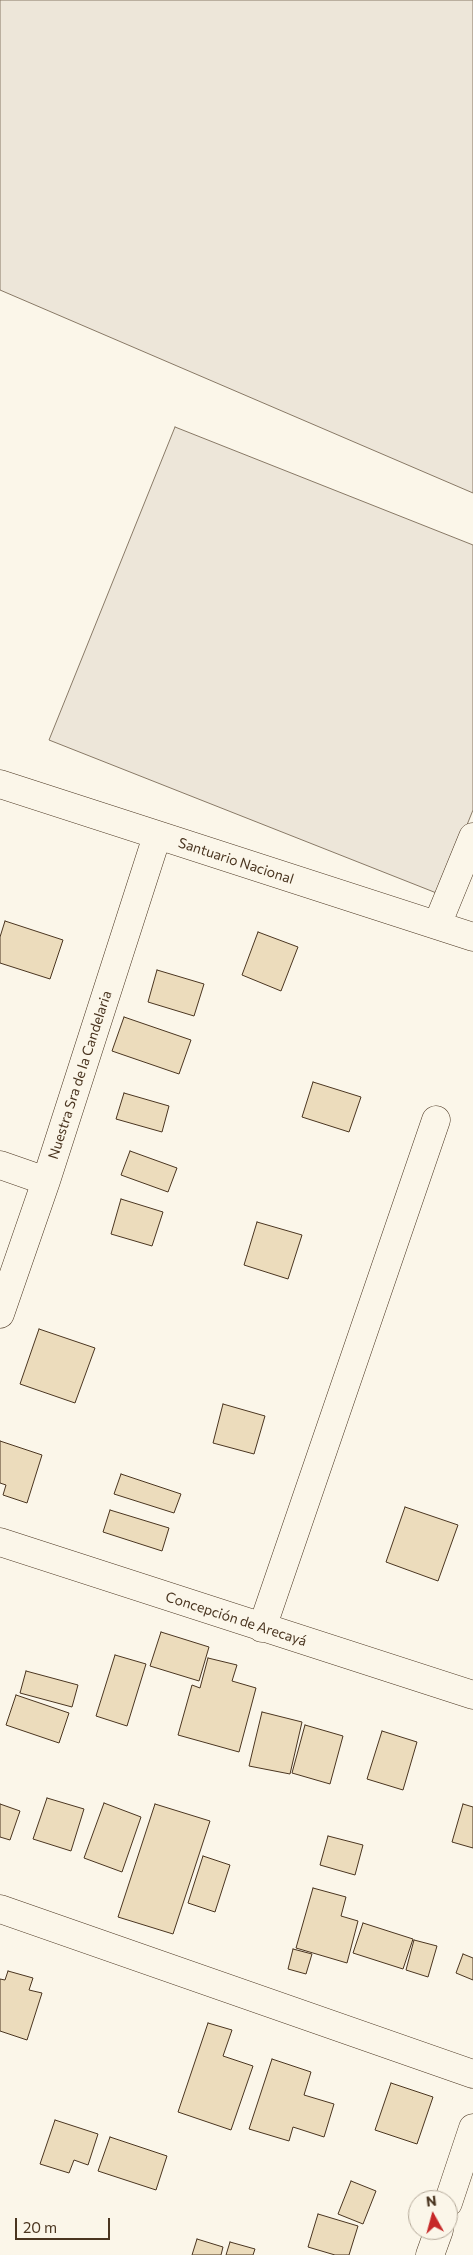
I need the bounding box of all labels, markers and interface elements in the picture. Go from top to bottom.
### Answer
street label: Santuario Nacional [176,834,296,888]
street label: Nuestra Sra de la Candelaria [45,988,115,1162]
street label: Concepción de Arecayá [163,1588,309,1650]
north arrow [408,2190,458,2240]
text: N [425,2192,437,2210]
scale bar [18,2208,112,2240]
text: 20 m [23,2218,57,2236]

